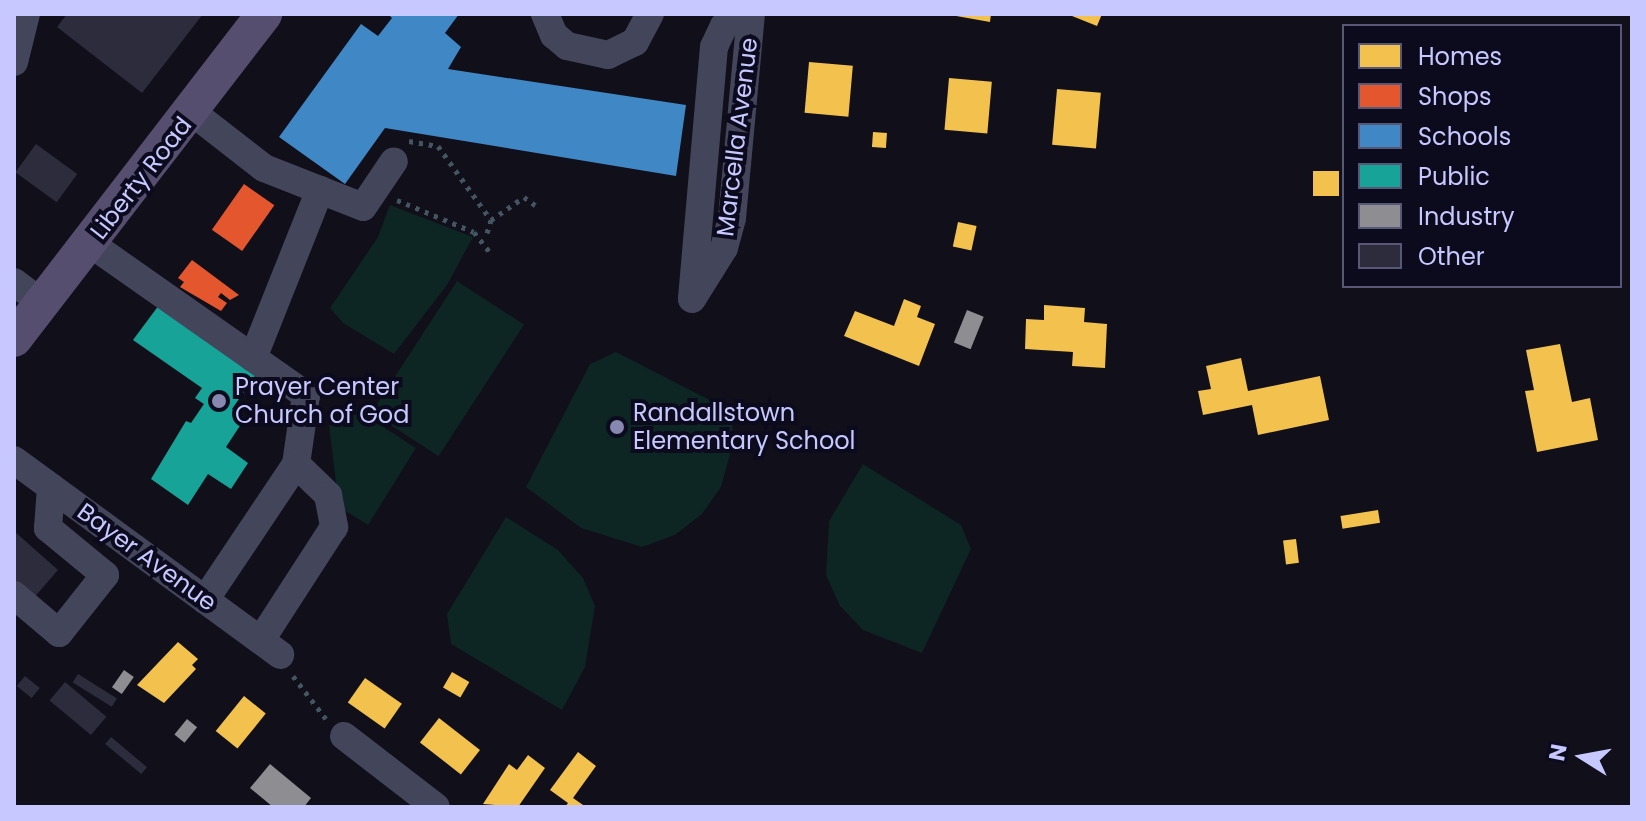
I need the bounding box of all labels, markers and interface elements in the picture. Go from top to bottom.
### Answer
legend [1342,24,1622,288]
street label: Marcella Avenue [711,36,763,238]
text: Homes [1418,40,1502,73]
text: Shops [1418,80,1492,113]
street label: Liberty Road [84,111,198,245]
text: Schools [1418,120,1511,153]
text: Public [1418,160,1490,193]
text: Industry [1418,200,1515,233]
text: Other [1418,240,1485,273]
place label: Prayer Center Church of God [235,373,409,429]
marker: Prayer Center Church of God [210,392,228,410]
place label: Randallstown Elementary School [633,399,856,455]
marker: Randallstown Elementary School [608,418,626,436]
street label: Bayer Avenue [72,497,222,617]
north arrow [1542,717,1622,797]
text: N [1541,741,1575,763]

